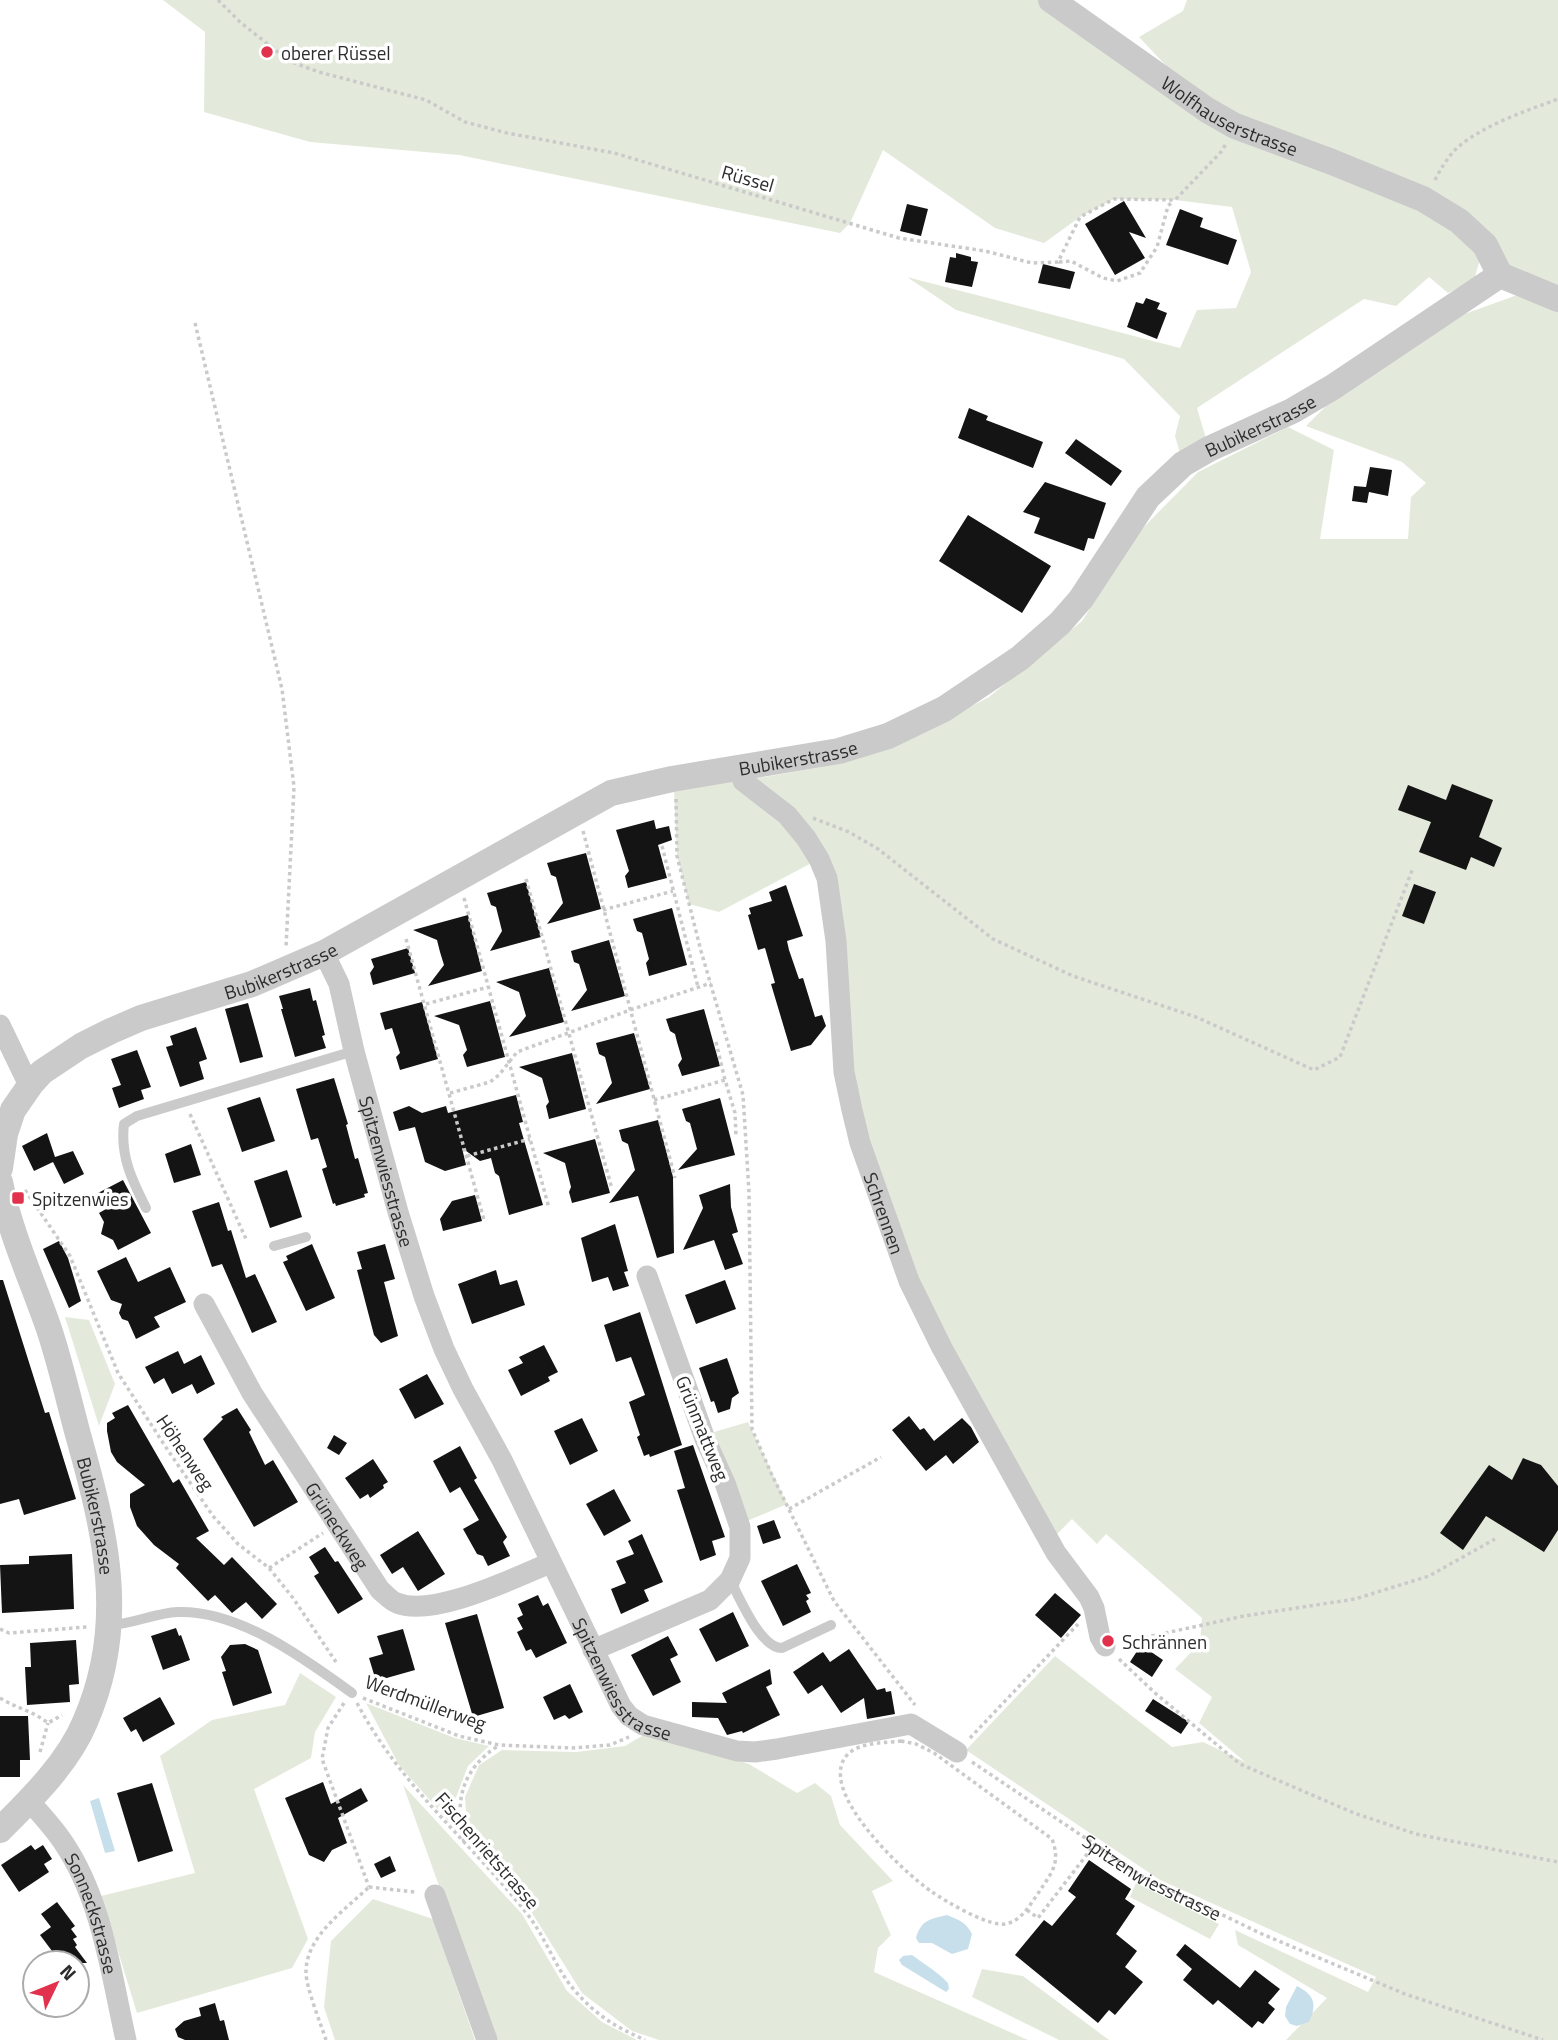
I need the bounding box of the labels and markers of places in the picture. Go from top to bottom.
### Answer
place label: oberer Rüssel [281,38,391,67]
marker: oberer Rüssel [259,44,275,60]
place label: Spitzenwies [32,1184,129,1213]
marker: Spitzenwies [10,1190,26,1206]
place label: Schrännen [1122,1627,1207,1656]
marker: Schrännen [1100,1633,1116,1649]

